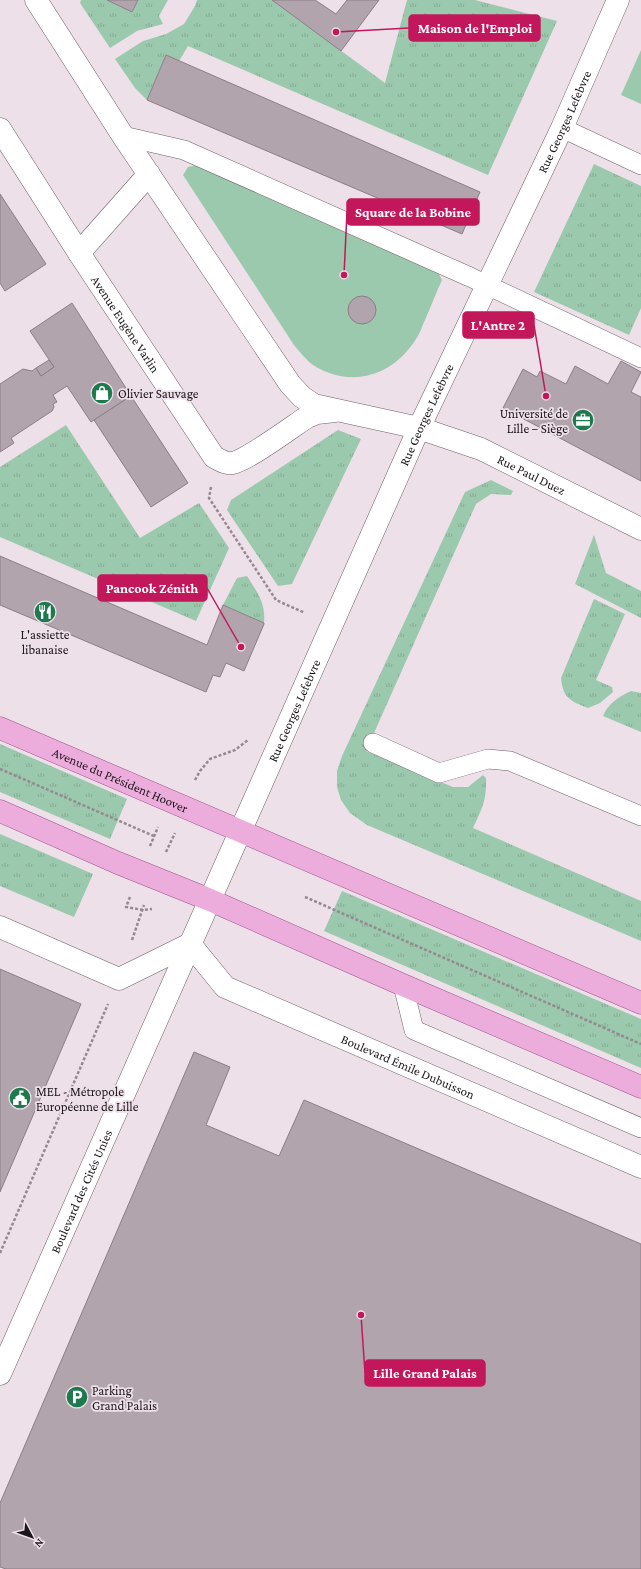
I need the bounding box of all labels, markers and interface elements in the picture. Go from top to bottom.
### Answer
callout: Maison de l'Emploi [409,15,540,41]
text: Maison de l'Emploi [418,20,532,36]
street label: Rue Georges Lefebvre [535,68,594,175]
callout: Square de la Bobine [347,199,479,225]
text: Square de la Bobine [355,204,471,220]
street label: Avenue Eugène Varlin [88,273,163,375]
callout: L'Antre 2 [463,312,534,338]
text: L'Antre 2 [471,317,525,333]
street label: Rue Georges Lefebvre [396,361,457,468]
shop icon: Olivier Sauvage [89,380,115,406]
place label: Olivier Sauvage [118,386,199,401]
place label: Université de Lille − Siège [500,406,568,436]
office icon: Université de Lille − Siège [570,407,596,433]
street label: Rue Paul Duez [495,451,568,498]
callout: Pancook Zénith [98,575,207,601]
text: Pancook Zénith [106,580,198,596]
restaurant icon: L'assiette libanaise [32,599,58,625]
place label: L'assiette libanaise [20,627,70,657]
street label: Rue Georges Lefebvre [265,657,324,764]
street label: Avenue du Président Hoover [50,744,191,816]
street label: Boulevard Émile Dubuisson [339,1031,477,1102]
place label: MEL - Métropole Européenne de Lille [36,1084,139,1114]
public building icon: MEL - Métropole Européenne de Lille [7,1085,33,1111]
street label: Boulevard des Cités Unies [48,1127,115,1255]
callout: Lille Grand Palais [365,1360,485,1386]
text: Lille Grand Palais [373,1365,477,1381]
place label: Parking Grand Palais [92,1383,157,1413]
parking icon: Parking Grand Palais [64,1384,90,1410]
north arrow [12,1517,52,1557]
text: N [32,1537,47,1551]

